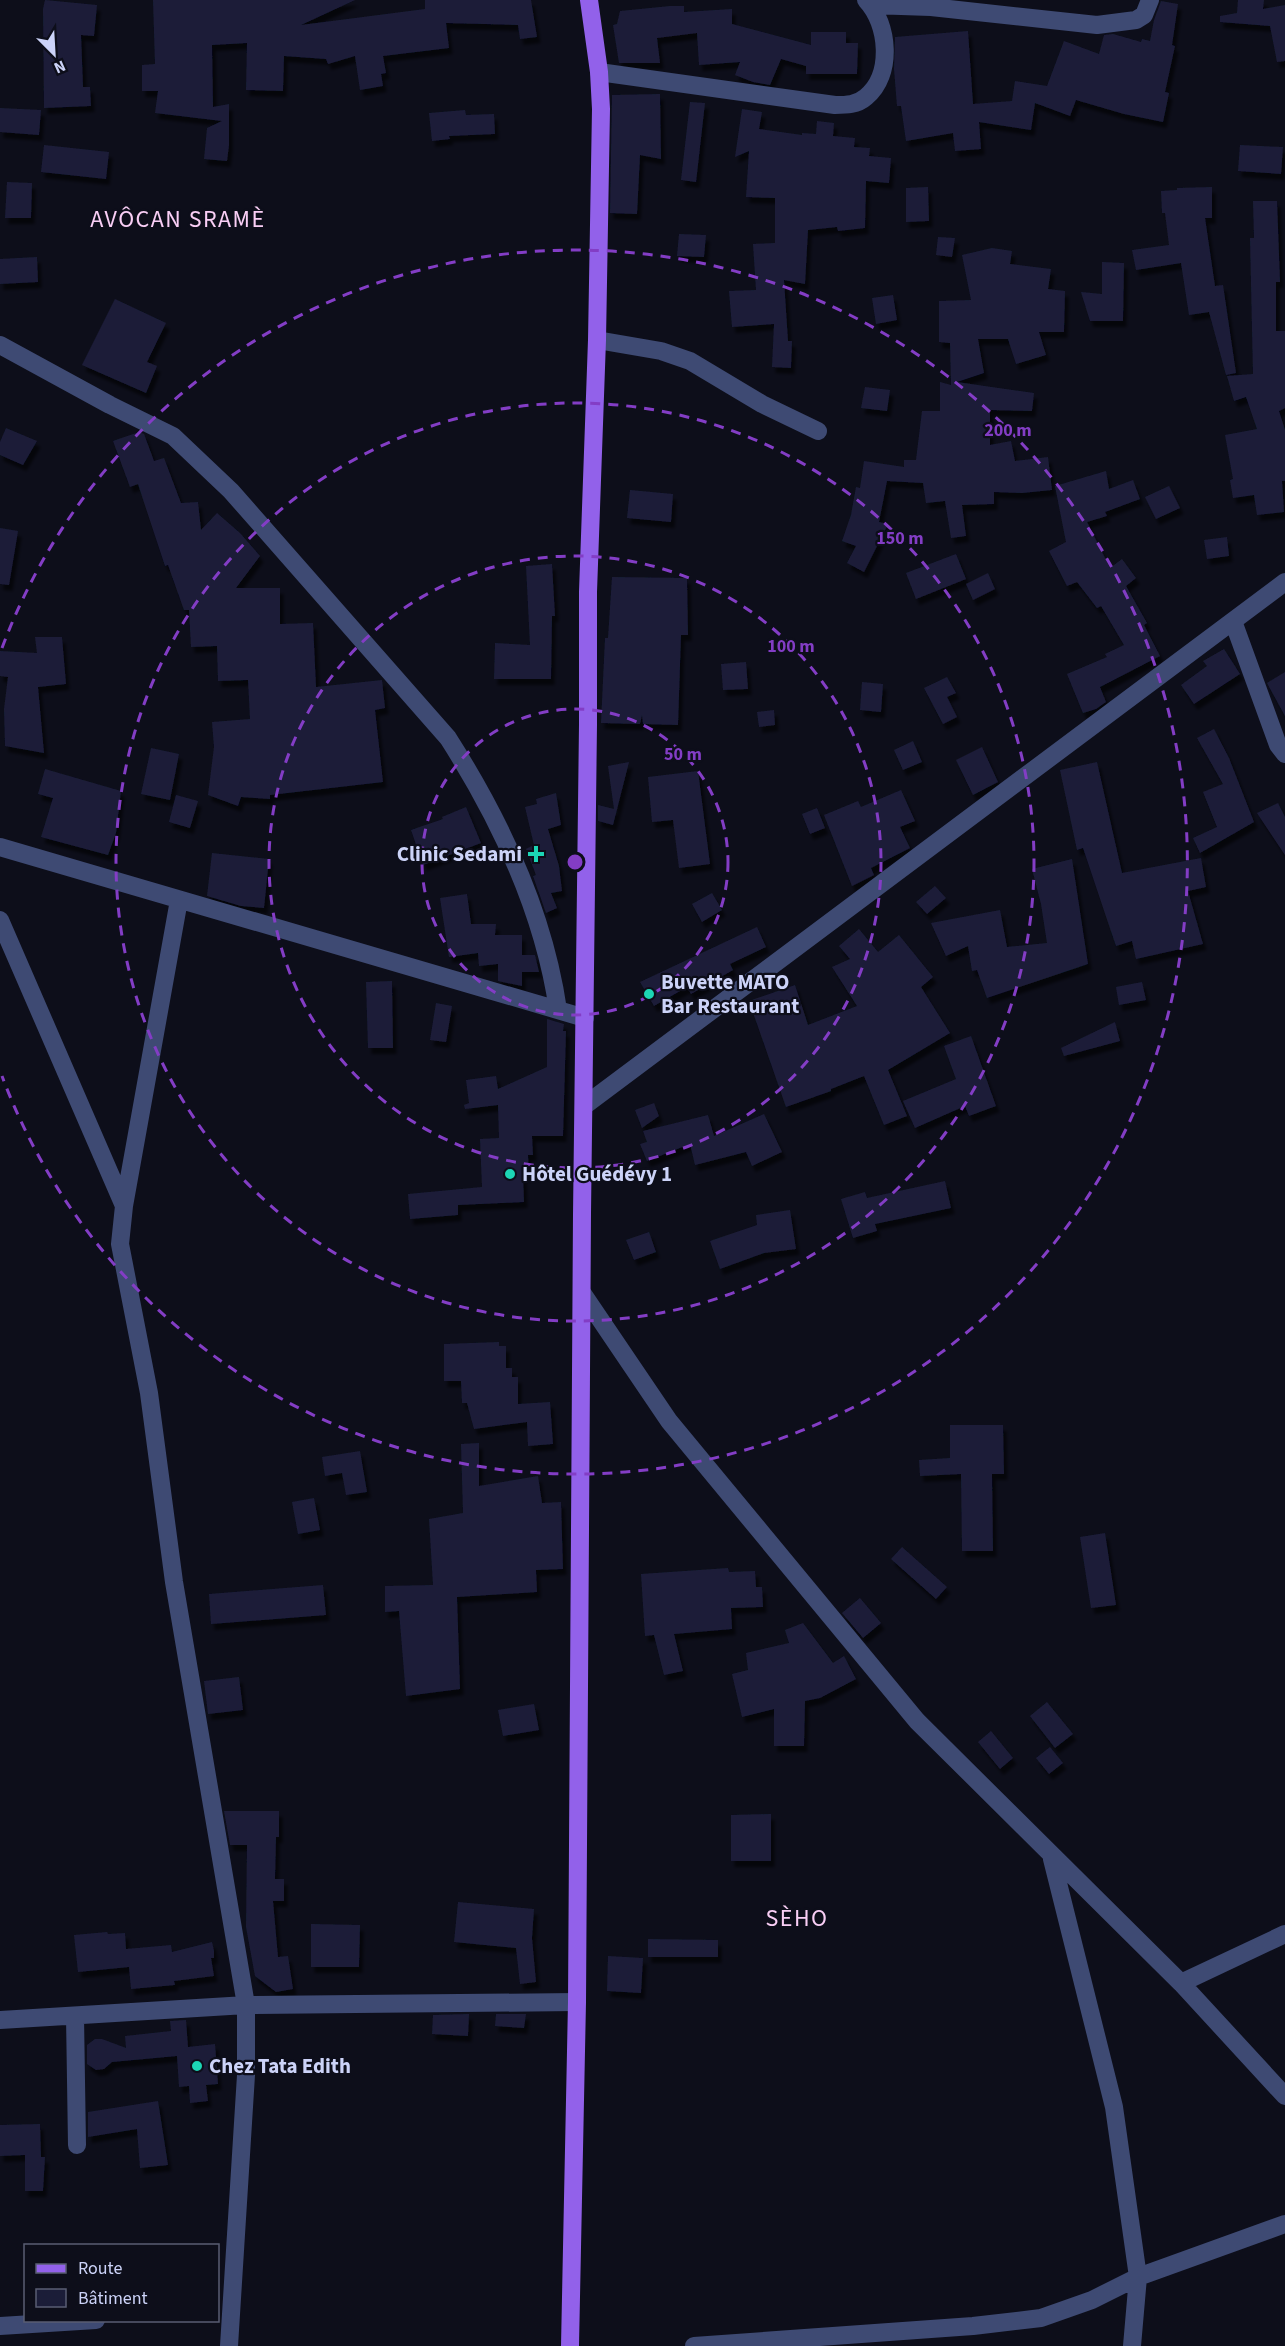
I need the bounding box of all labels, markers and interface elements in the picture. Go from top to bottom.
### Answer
north arrow [24,24,84,84]
text: N [50,55,69,79]
district label: AVÔCAN SRAMÈ [90,202,266,237]
text: 200 m [984,418,1032,443]
text: 150 m [876,526,924,551]
text: 100 m [767,634,815,659]
text: 50 m [664,742,702,767]
place label: Clinic Sedami [397,839,522,869]
marker: Clinic Sedami [527,845,545,863]
centre of rings [565,852,585,872]
place label: Buvette MATO Bar Restaurant [661,967,799,1021]
marker: Buvette MATO Bar Restaurant [642,987,656,1001]
place label: Hôtel Guédévy 1 [522,1159,672,1189]
marker: Hôtel Guédévy 1 [503,1167,517,1181]
district label: SÈHO [765,1901,829,1936]
place label: Chez Tata Edith [209,2051,351,2081]
marker: Chez Tata Edith [190,2059,204,2073]
legend [24,2244,219,2322]
text: Route [78,2256,122,2281]
text: Bâtiment [78,2286,148,2311]

